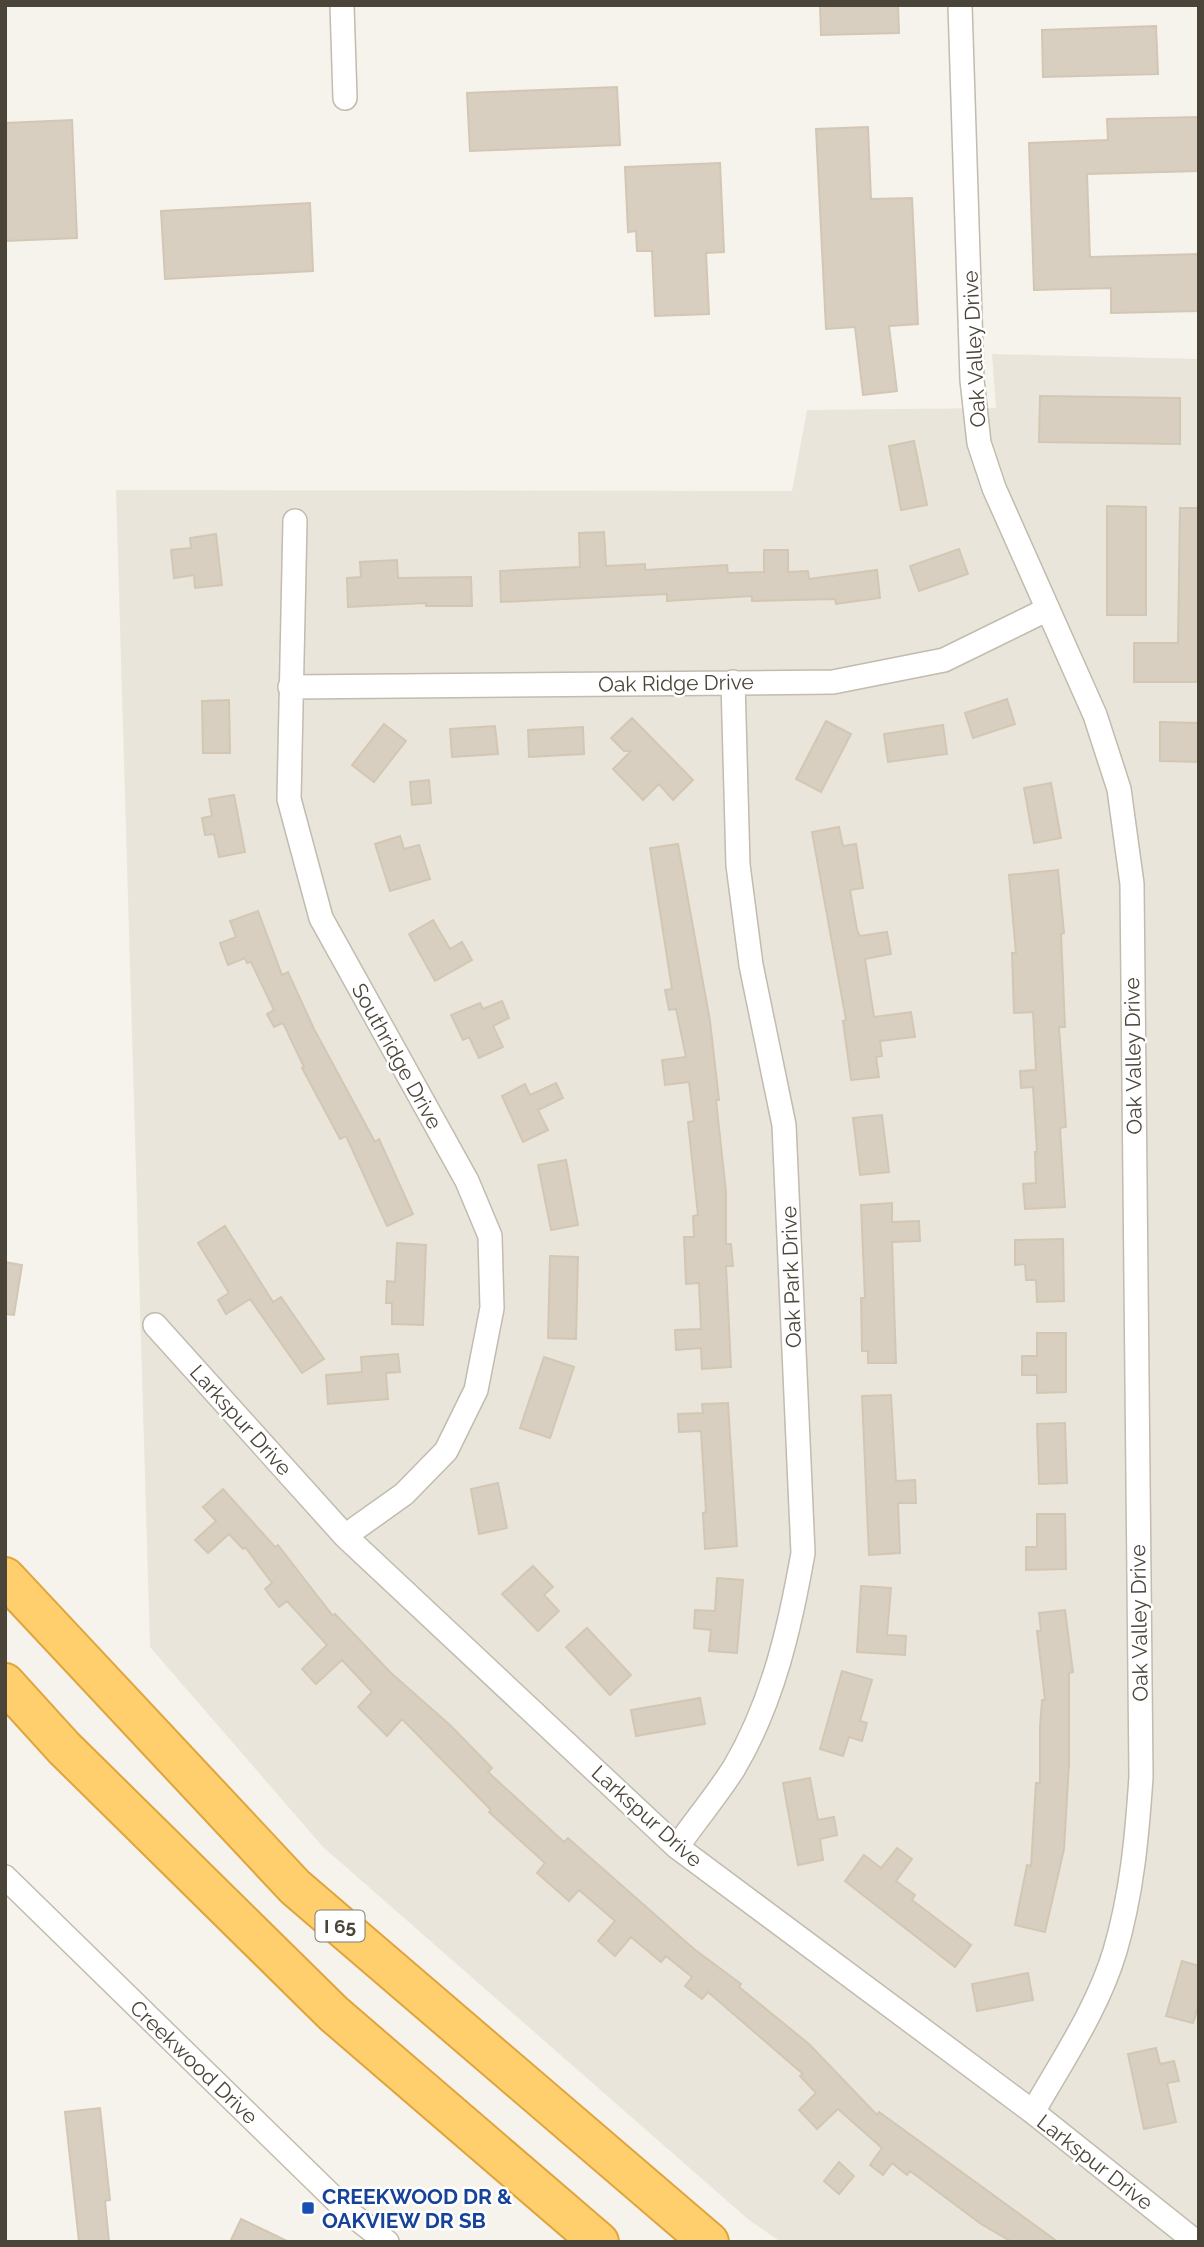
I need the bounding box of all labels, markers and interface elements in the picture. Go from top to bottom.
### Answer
street label: Oak Valley Drive [957,270,991,428]
street label: Oak Ridge Drive [598,669,754,697]
street label: Oak Valley Drive [1119,977,1147,1135]
street label: Southridge Drive [347,979,447,1133]
street label: Oak Park Drive [776,1206,806,1348]
street label: Larkspur Drive [185,1360,297,1480]
street label: Oak Valley Drive [1125,1544,1153,1702]
street label: Larkspur Drive [587,1760,707,1872]
road number: I 65 [316,1910,364,1942]
street label: Creekwood Drive [125,1995,263,2129]
street label: Larkspur Drive [1032,2109,1158,2215]
place label: CREEKWOOD DR & OAKVIEW DR SB [322,2184,512,2233]
marker: CREEKWOOD DR & OAKVIEW DR SB [300,2200,316,2216]

